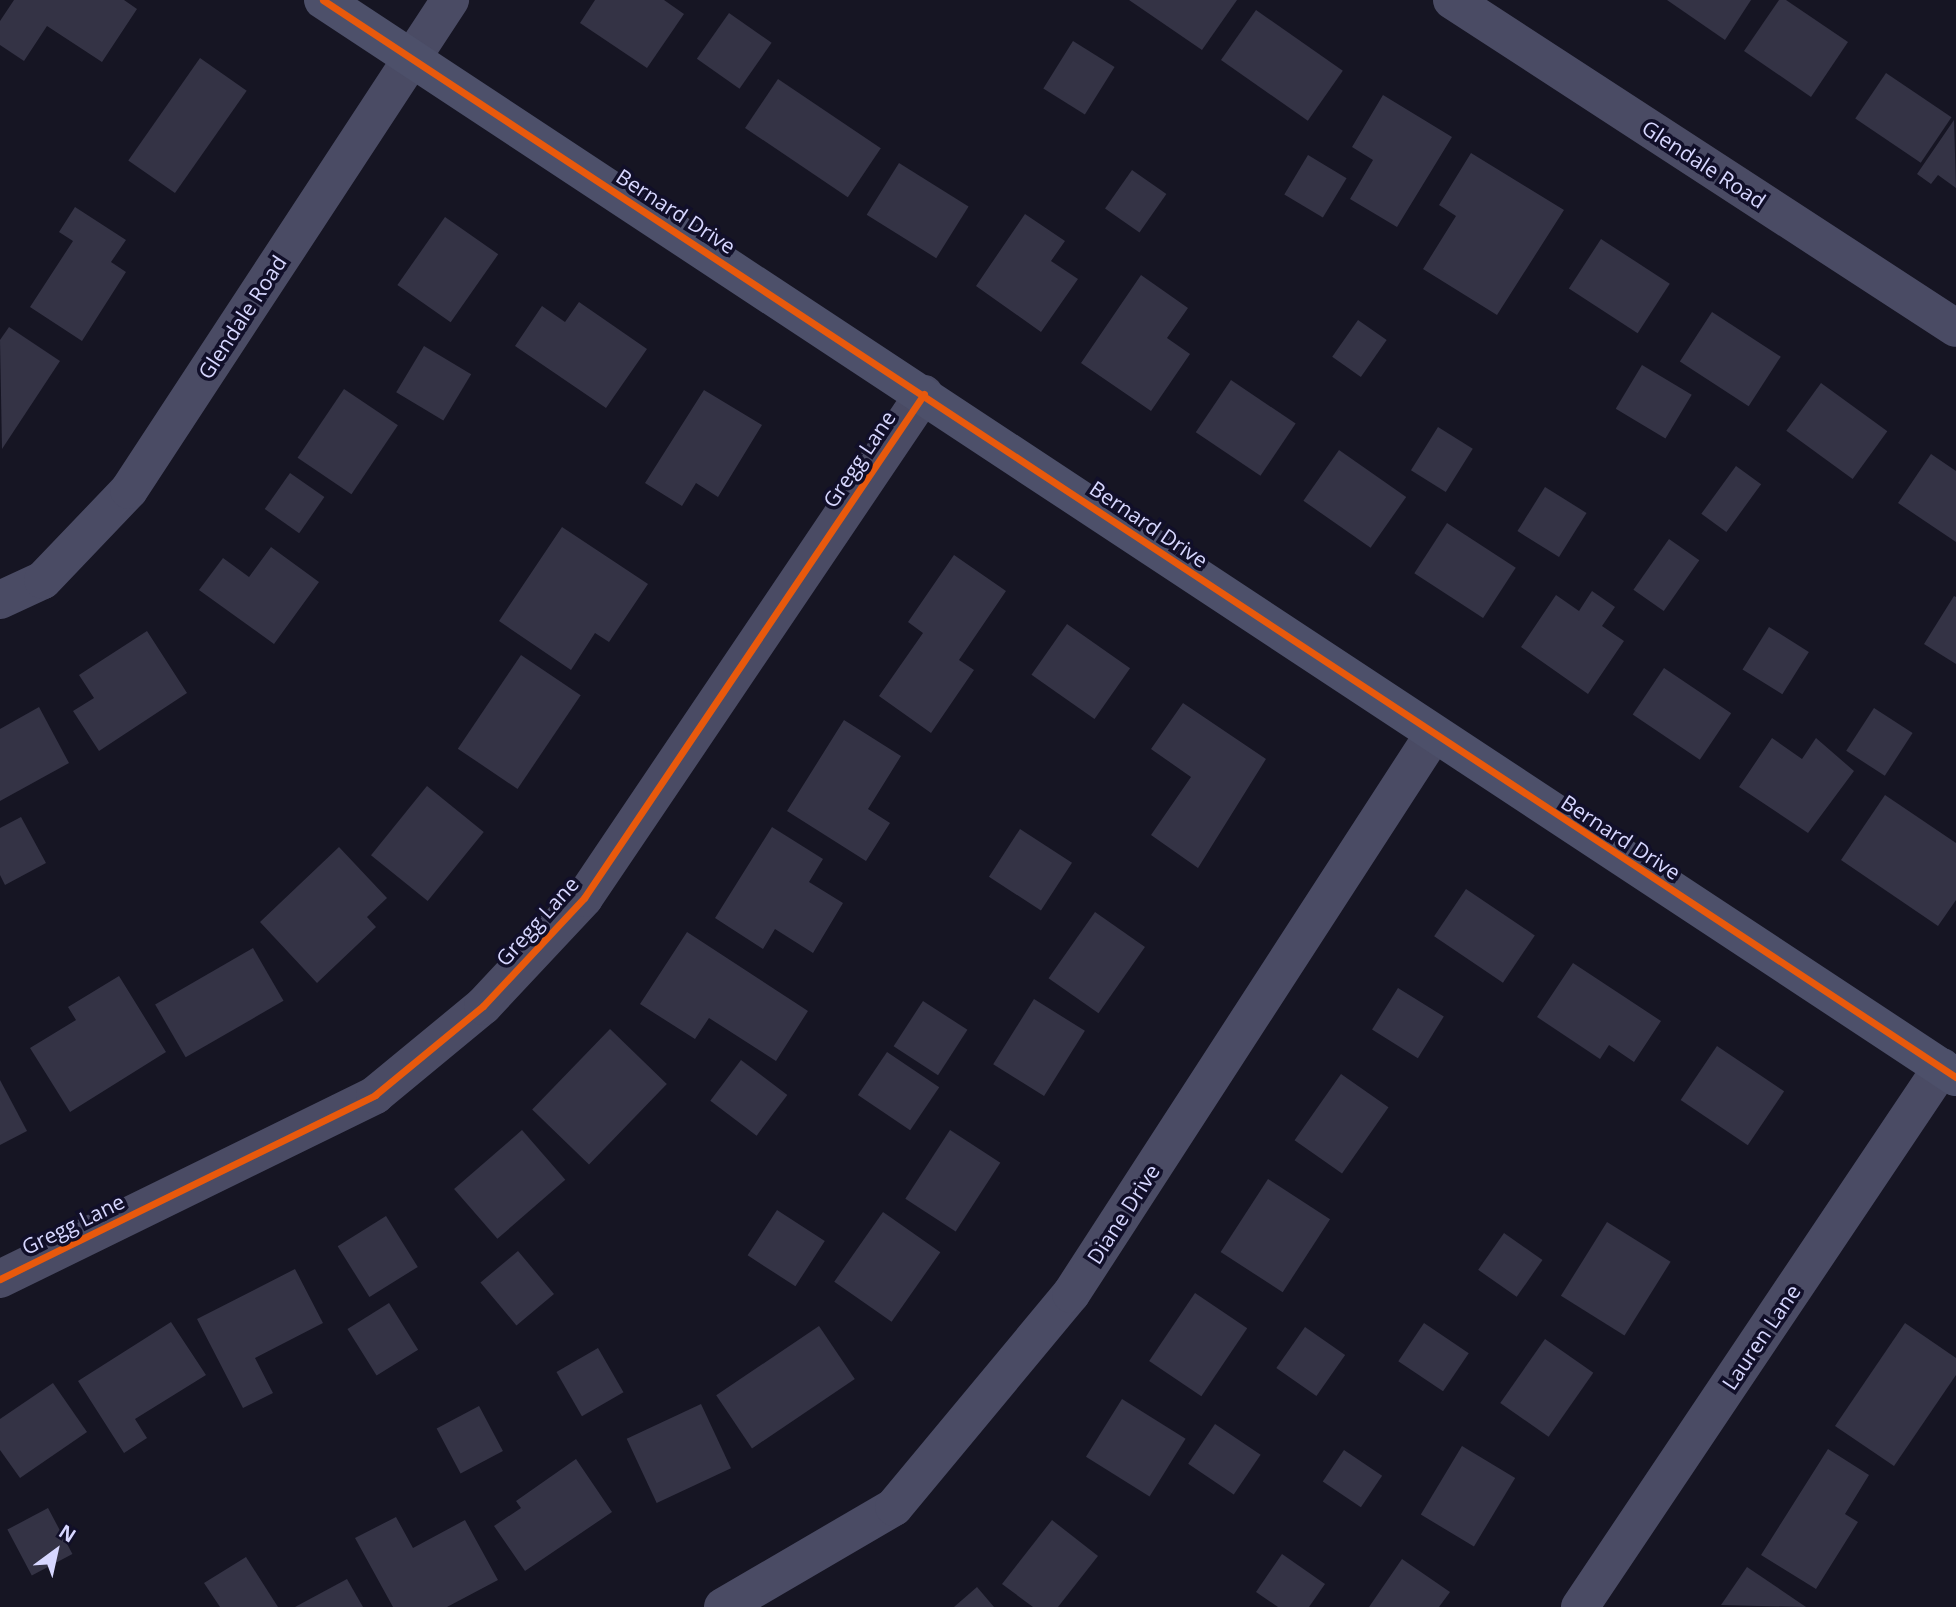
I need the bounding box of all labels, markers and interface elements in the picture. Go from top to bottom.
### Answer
street label: Glendale Road [1637,115,1771,213]
street label: Bernard Drive [612,163,740,259]
street label: Glendale Road [193,250,291,384]
street label: Gregg Lane [817,406,901,512]
street label: Bernard Drive [1085,475,1213,573]
street label: Bernard Drive [1557,789,1685,885]
street label: Gregg Lane [490,871,584,971]
street label: Diane Drive [1081,1159,1165,1269]
street label: Gregg Lane [18,1188,128,1260]
street label: Lauren Lane [1717,1280,1805,1394]
north arrow [21,1516,91,1586]
text: N [54,1518,81,1548]

